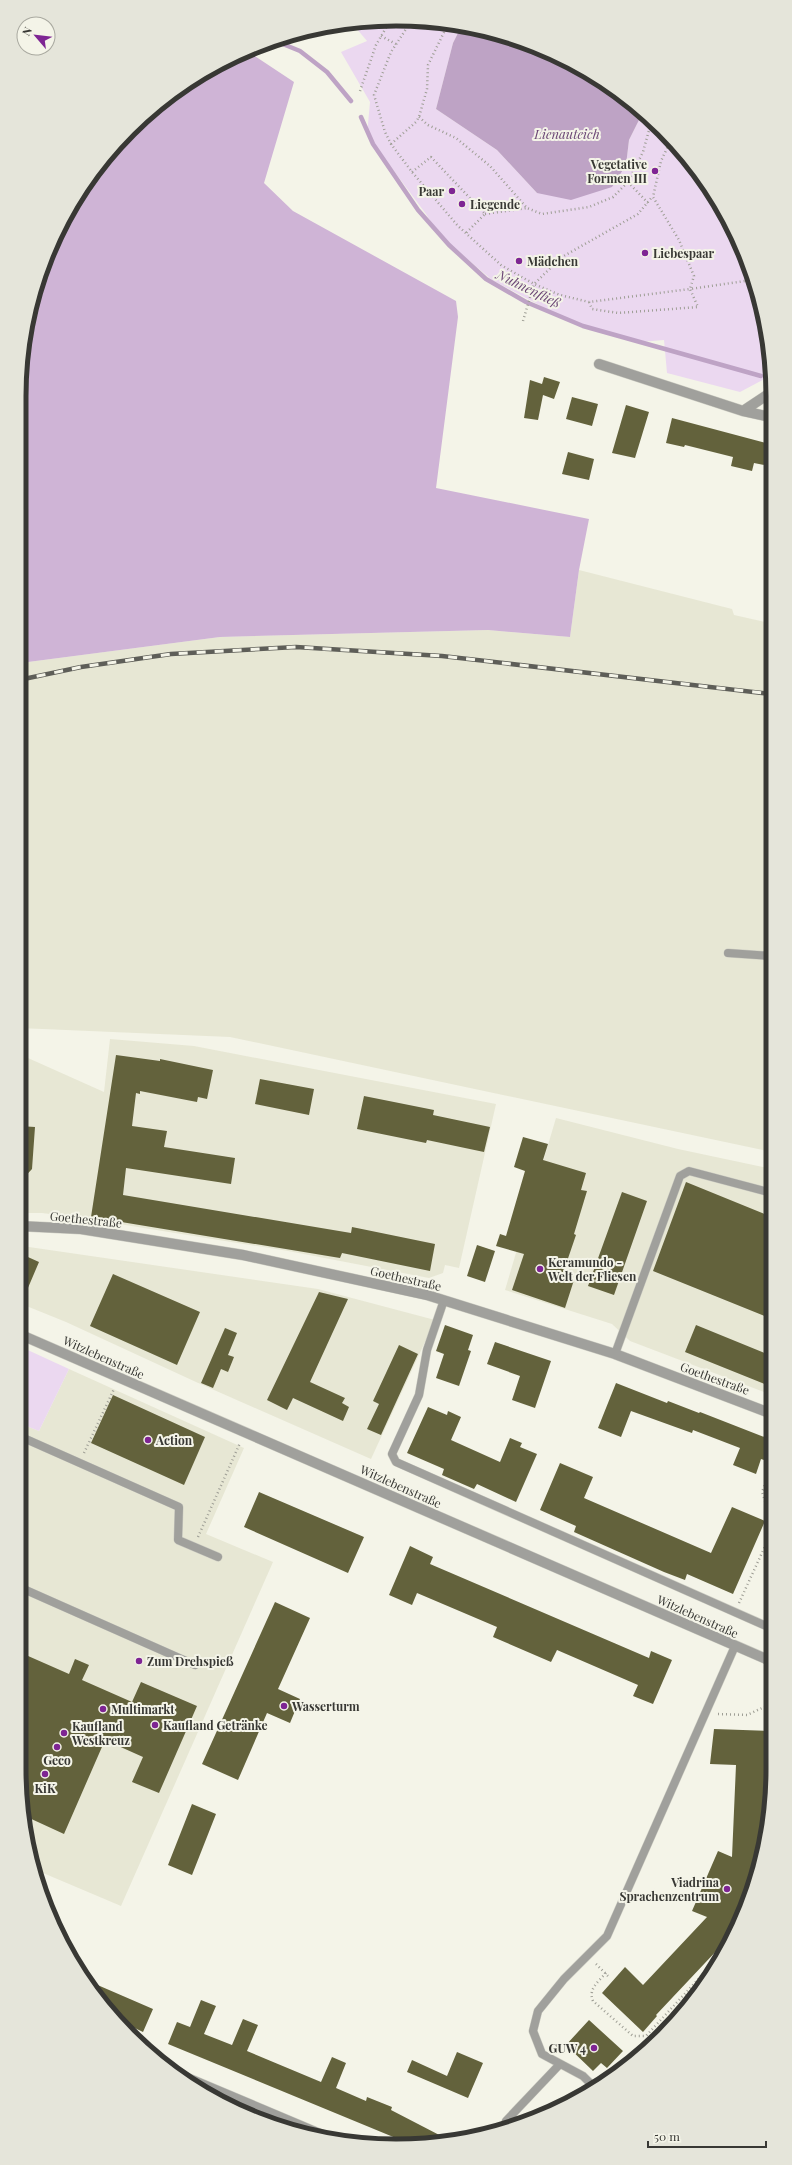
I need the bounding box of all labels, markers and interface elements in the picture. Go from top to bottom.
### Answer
north arrow [16,16,56,56]
text: N [18,24,35,38]
water label: Lienauteich [533,125,600,142]
place label: Vegetative Formen III [587,156,647,186]
marker: Vegetative Formen III [650,166,660,176]
place label: Paar [418,183,444,199]
marker: Paar [447,186,457,196]
place label: Liegende [470,196,520,212]
marker: Liegende [457,199,467,209]
place label: Liebespaar [653,245,714,261]
marker: Liebespaar [640,248,650,258]
place label: Mädchen [527,253,579,269]
marker: Mädchen [514,256,524,266]
water label: Nuhnenfließ [493,265,564,311]
street label: Goethestraße [49,1207,123,1231]
place label: Keramundo - Welt der Fliesen [547,1254,637,1284]
street label: Goethestraße [369,1262,443,1294]
marker: Keramundo - Welt der Fliesen [535,1264,545,1274]
street label: Witzlebenstraße [60,1332,147,1382]
street label: Goethestraße [678,1358,752,1398]
place label: Action [155,1432,193,1448]
marker: Action [143,1435,153,1445]
street label: Witzlebenstraße [357,1461,444,1511]
street label: Witzlebenstraße [654,1591,741,1641]
place label: Zum Drehspieß [147,1653,234,1669]
marker: Zum Drehspieß [134,1656,144,1666]
place label: Wasserturm [291,1698,360,1714]
place label: Multimarkt [111,1701,175,1717]
marker: Wasserturm [279,1701,289,1711]
marker: Multimarkt [98,1704,108,1714]
place label: Kaufland Getränke [163,1717,268,1733]
place label: Kaufland Westkreuz [71,1718,130,1748]
marker: Kaufland Getränke [150,1720,160,1730]
marker: Kaufland Westkreuz [59,1728,69,1738]
marker: Geco [52,1742,62,1752]
place label: Geco [43,1752,71,1768]
marker: KiK [40,1769,50,1779]
place label: KiK [35,1780,56,1796]
place label: Viadrina Sprachenzentrum [619,1874,720,1904]
marker: Viadrina Sprachenzentrum [722,1884,732,1894]
place label: GUW 4 [549,2040,586,2056]
marker: GUW 4 [589,2043,599,2053]
scale bar [648,2123,766,2149]
text: 50 m [654,2128,680,2144]

